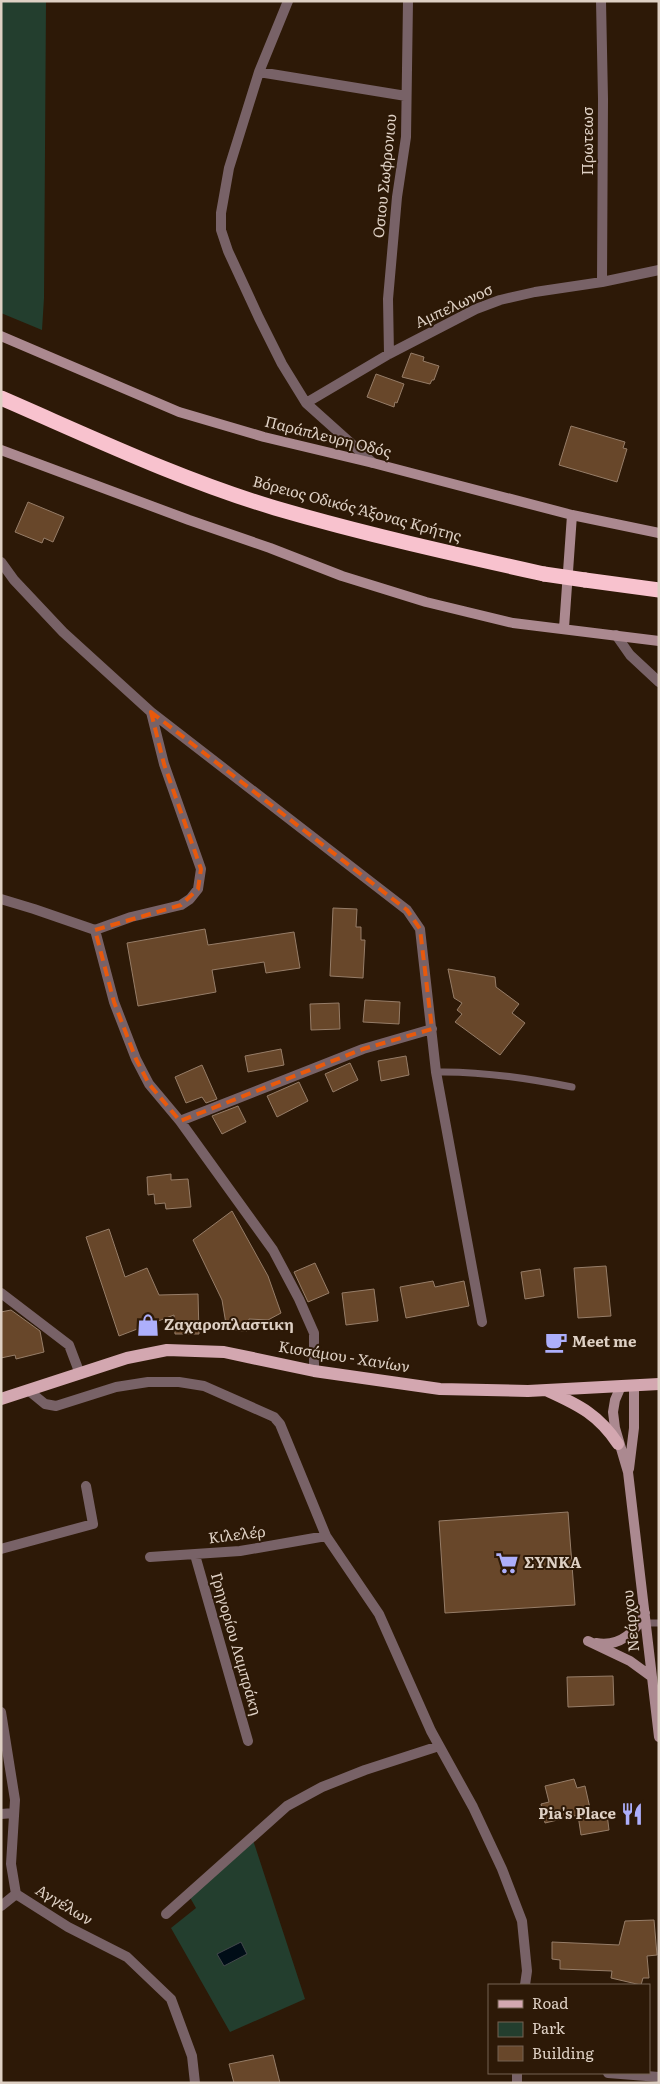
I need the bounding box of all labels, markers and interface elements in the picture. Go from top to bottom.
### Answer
street label: Πρωτεωσ [575,107,598,175]
street label: Οσιου Σωφρονιου [366,112,401,239]
street label: Αμπελωνοσ [410,276,496,333]
street label: Παράπλευρη Οδός [263,409,395,463]
street label: Βόρειος Οδικός Άξονας Κρήτης [250,469,465,547]
shop icon: Ζαχαροπλαστικη [135,1312,161,1338]
place label: Ζαχαροπλαστικη [164,1312,294,1335]
cafe icon: Meet me [543,1329,569,1355]
place label: Meet me [572,1329,637,1352]
street label: Κισσάμου - Χανίων [277,1334,411,1377]
street label: Κιλελέρ [207,1519,267,1548]
supermarket icon: ΣΥΝΚΑ [494,1550,520,1576]
place label: ΣΥΝΚΑ [524,1550,582,1573]
street label: Γρηγορίου Λαμπράκη [206,1569,269,1718]
street label: Νεάρχου [615,1589,644,1653]
place label: Pia's Place [538,1801,616,1824]
restaurant icon: Pia's Place [619,1801,645,1827]
street label: Αγγέλων [32,1877,98,1930]
legend [488,1984,650,2074]
text: Road [532,1991,568,2014]
text: Park [532,2016,566,2039]
text: Building [532,2041,594,2064]

